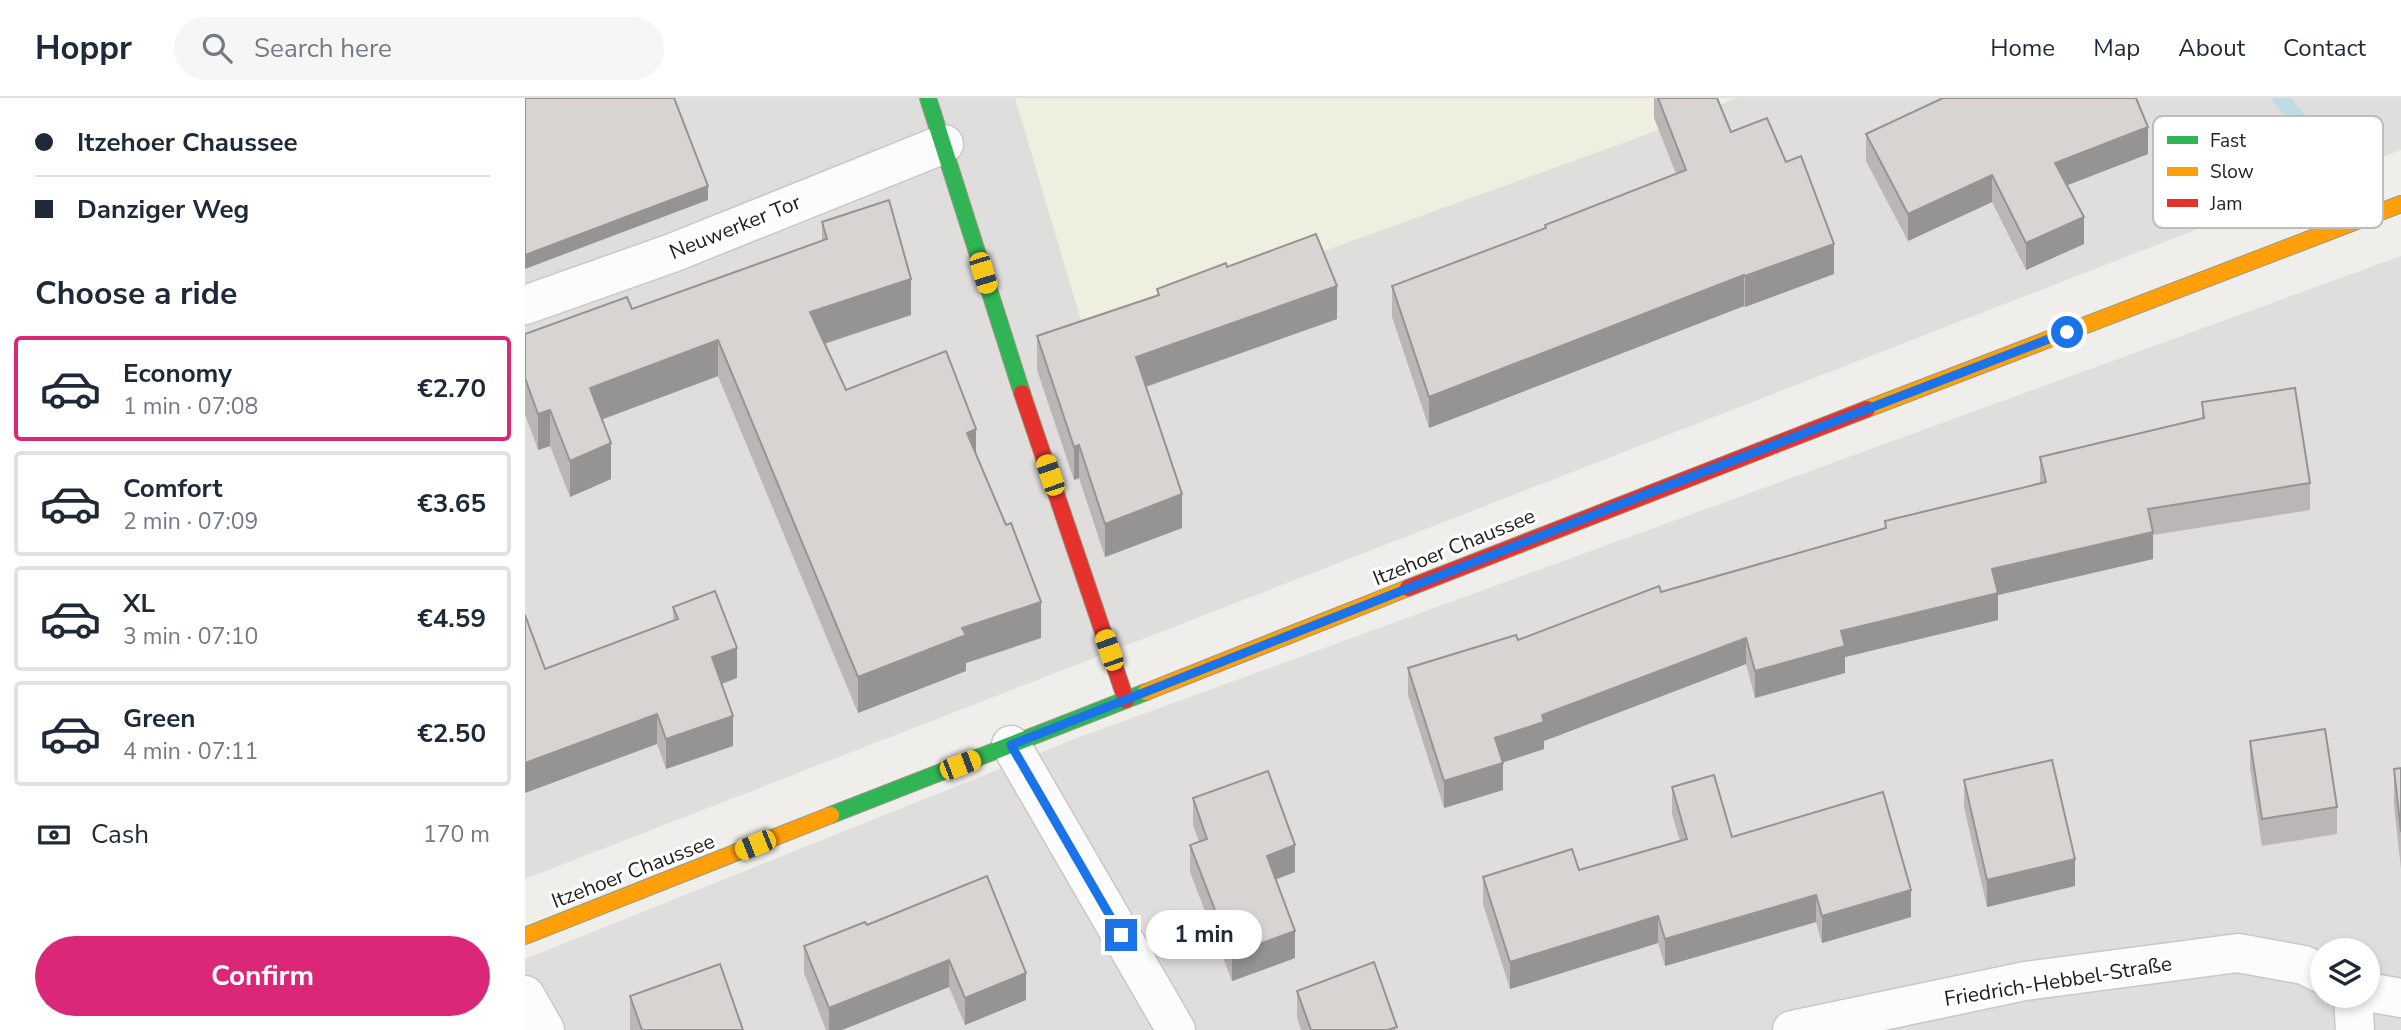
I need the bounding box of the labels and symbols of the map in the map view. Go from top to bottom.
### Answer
legend [2153,116,2383,228]
text: Fast [2210,128,2246,154]
text: Slow [2210,159,2254,185]
street label: Neuwerker Tor [665,188,805,266]
text: Jam [2209,191,2243,217]
car [967,250,1000,296]
route start [2051,316,2083,348]
car [1034,452,1067,498]
street label: Itzehoer Chaussee [1369,502,1539,592]
car [1093,627,1126,673]
car [937,748,984,782]
street label: Itzehoer Chaussee [547,827,719,915]
car [732,827,779,863]
callout: 1 min [1145,910,1261,960]
route end [1105,919,1137,951]
street label: Friedrich-Hebbel-Straße [1942,949,2174,1013]

